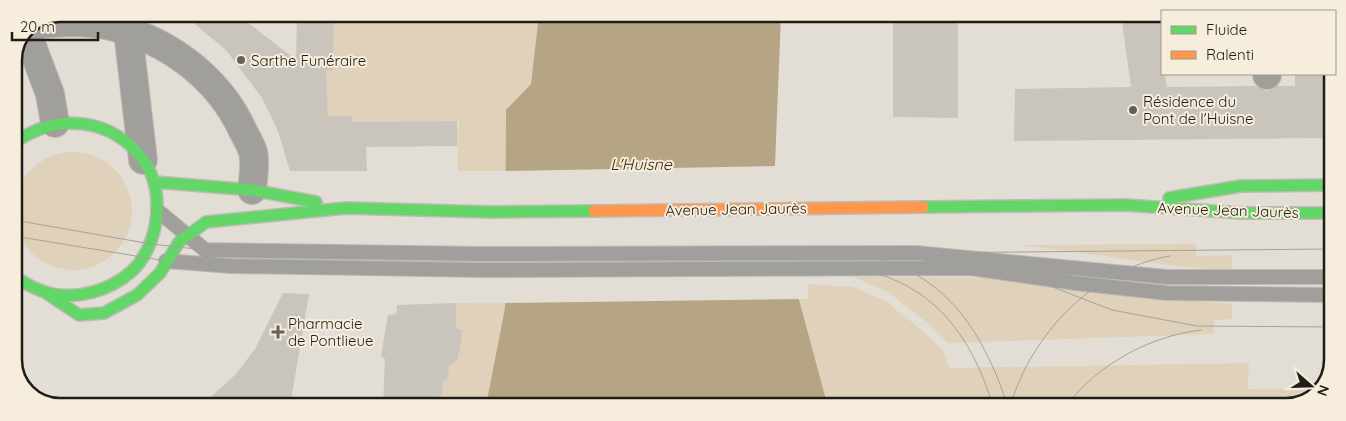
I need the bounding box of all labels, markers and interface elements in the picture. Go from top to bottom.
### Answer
scale bar [12,10,99,42]
legend [1161,10,1336,75]
text: 20 m [20,17,55,36]
text: Fluide [1206,20,1247,39]
text: Ralenti [1206,45,1254,64]
place label: Sarthe Funéraire [251,51,366,70]
marker: Sarthe Funéraire [235,54,247,66]
place label: Résidence du Pont de l'Huisne [1143,92,1253,128]
marker: Résidence du Pont de l'Huisne [1127,104,1139,116]
water label: L'Huisne [610,154,673,174]
street label: Avenue Jean Jaurès [665,198,807,220]
street label: Avenue Jean Jaurès [1157,198,1299,222]
place label: Pharmacie de Pontlieue [288,314,373,350]
marker: Pharmacie de Pontlieue [272,326,284,338]
north arrow [1286,361,1336,411]
text: N [1313,383,1333,398]

